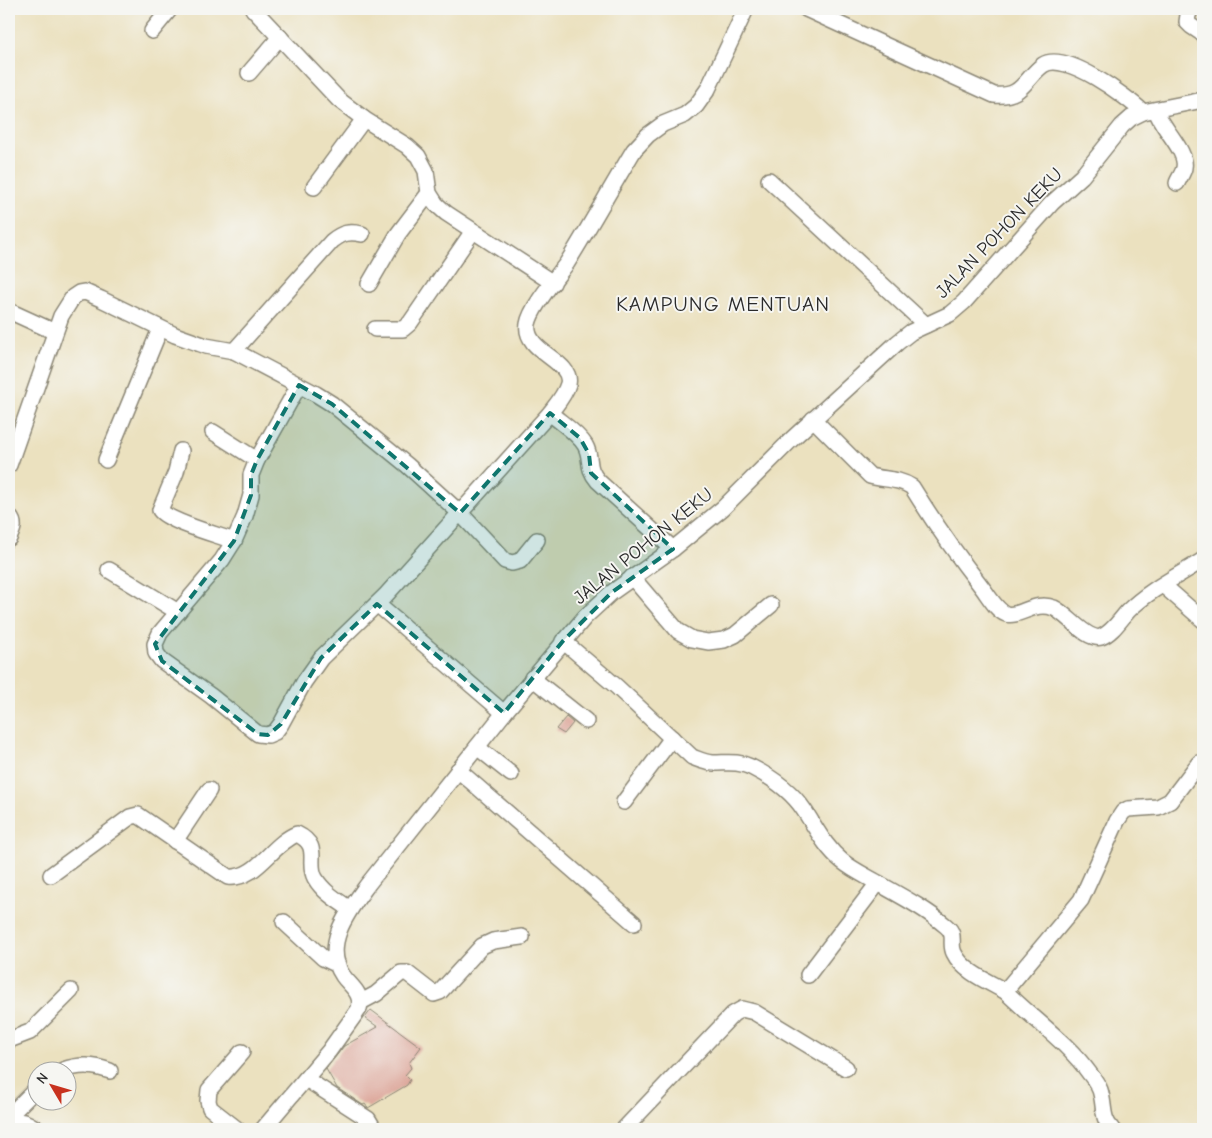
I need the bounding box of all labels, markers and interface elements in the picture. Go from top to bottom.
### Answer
street label: JALAN POHON KEKU [931,163,1067,303]
district label: KAMPUNG MENTUAN [616,292,830,316]
street label: JALAN POHON KEKU [569,483,717,609]
north arrow [28,1060,78,1110]
text: N [33,1069,52,1087]

